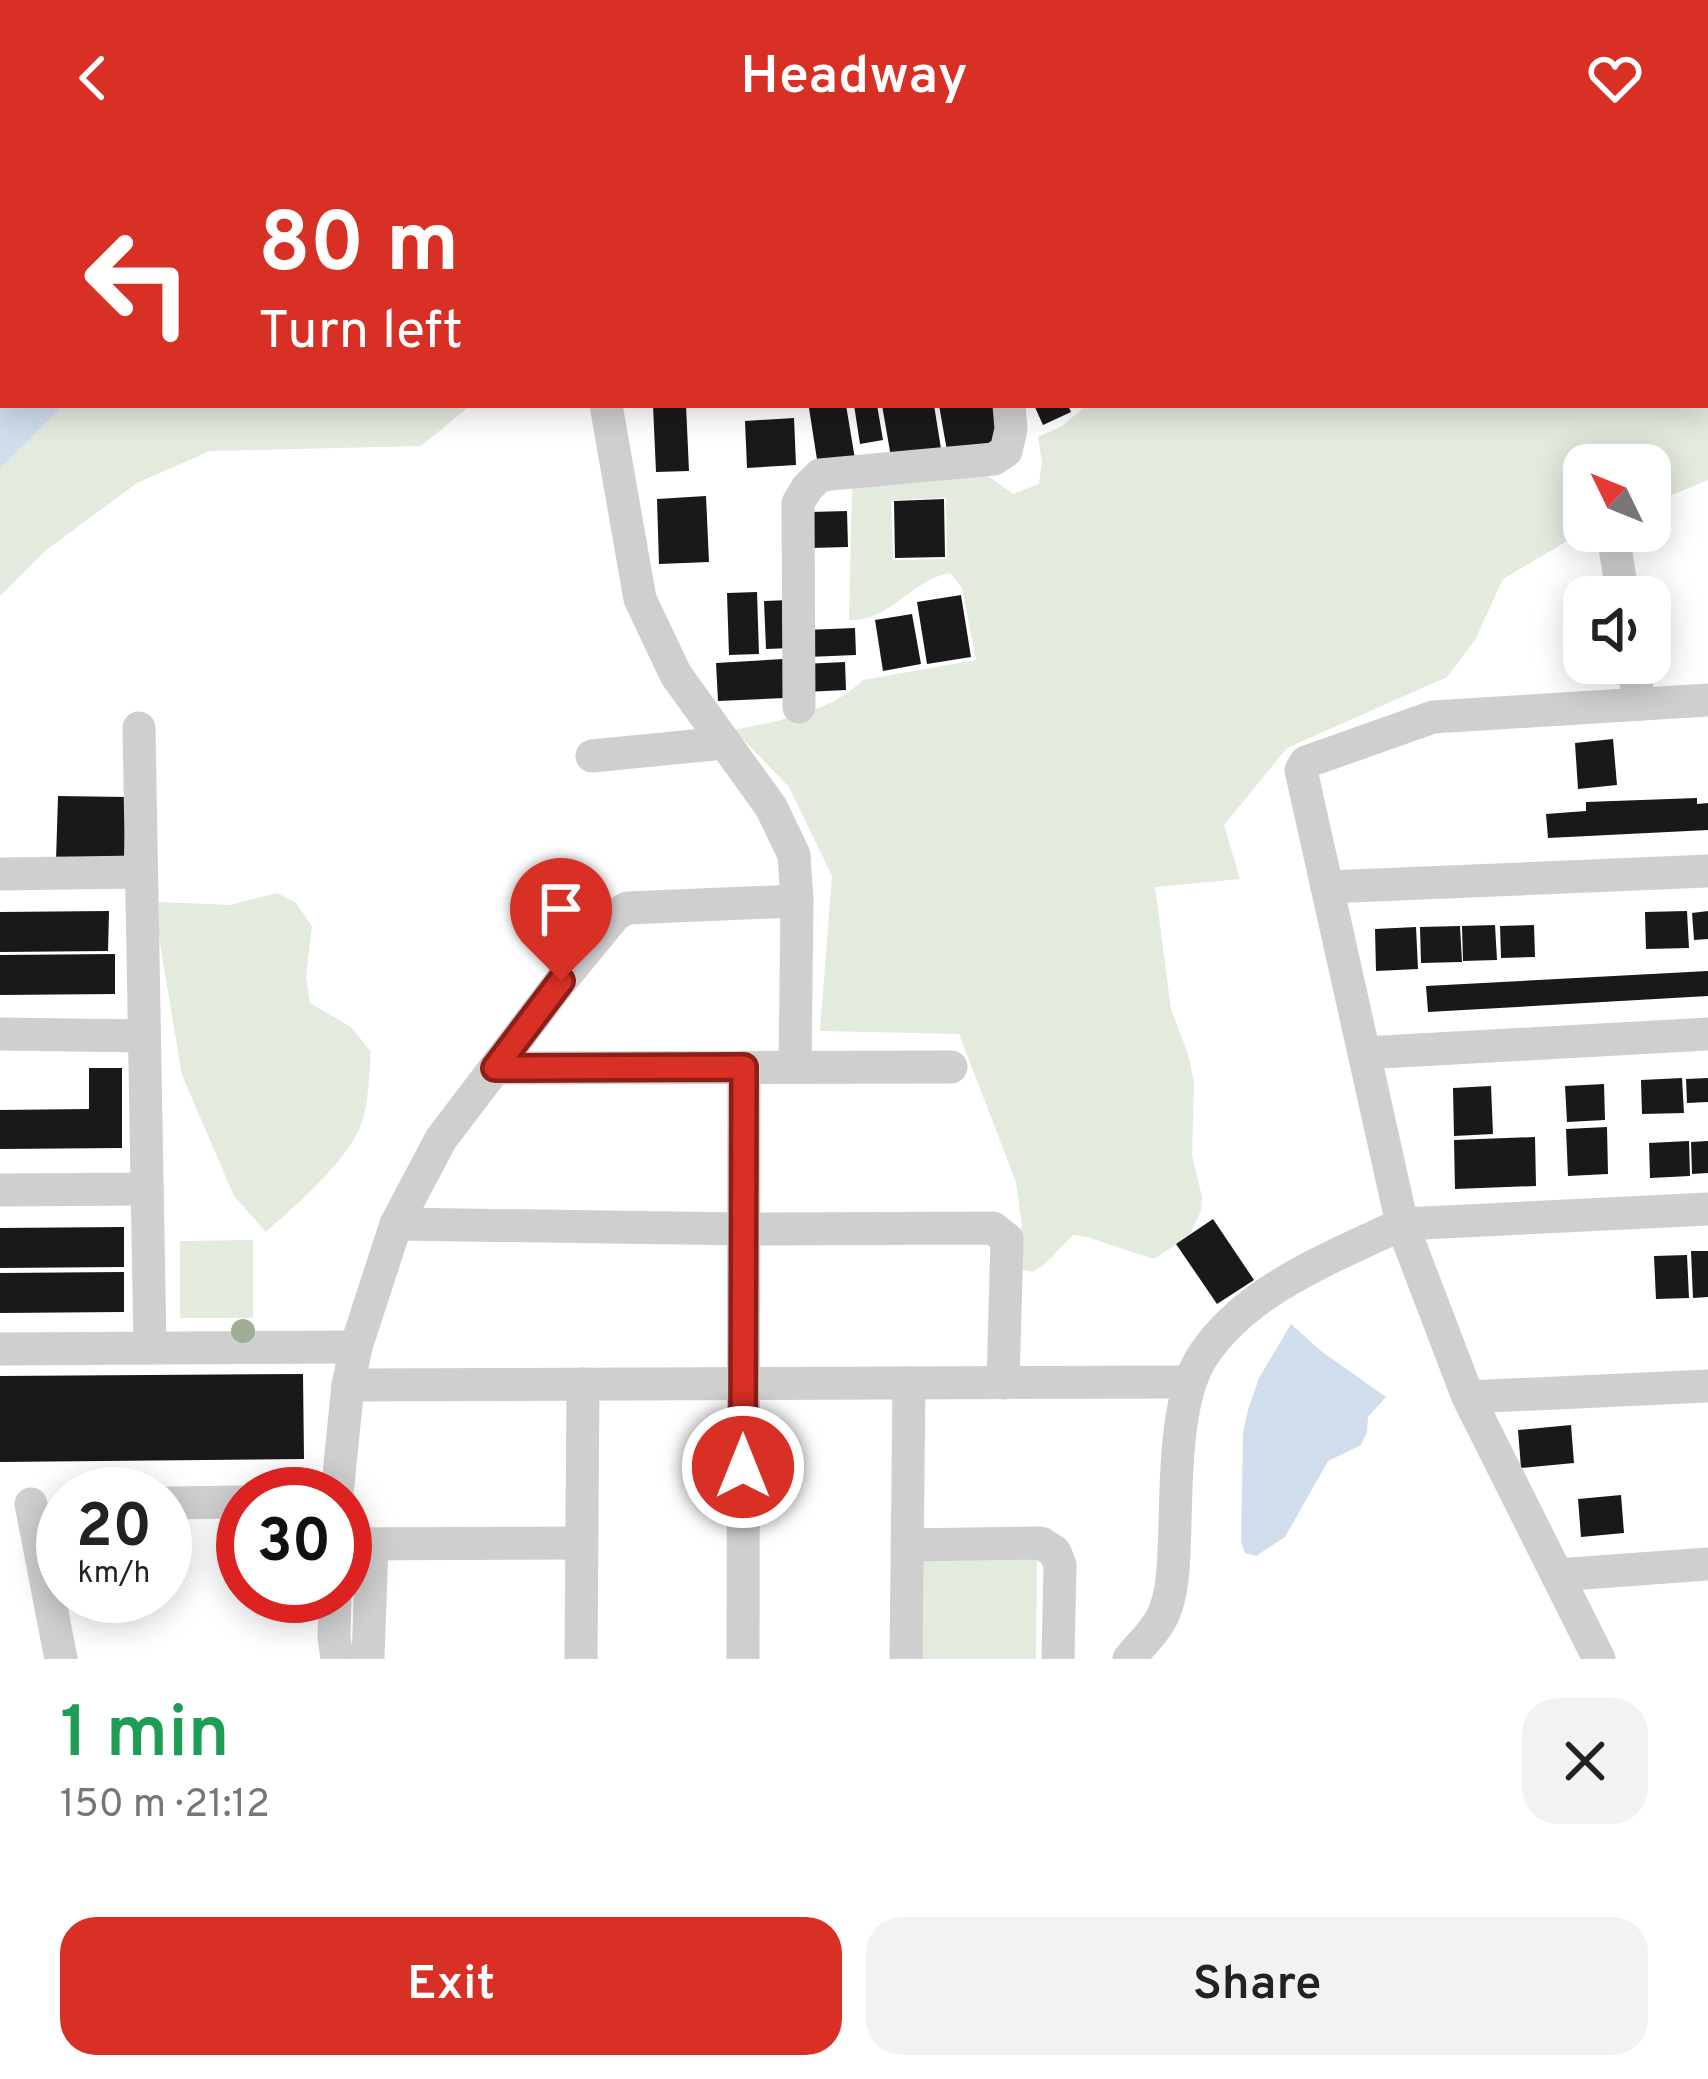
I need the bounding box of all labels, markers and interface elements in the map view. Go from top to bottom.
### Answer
text: Headway [740,44,968,113]
icon: back [60,45,126,111]
icon: heart [1582,45,1648,111]
text: 80 m [258,195,459,301]
icon: left [60,204,216,360]
text: Turn left [258,299,463,368]
north arrow [1563,444,1671,552]
map controls [1563,444,1671,684]
button: sound [1563,576,1671,684]
pin [510,858,612,981]
icon: arrive [528,876,594,942]
position arrow [680,1404,806,1530]
speed limit sign: 30 [216,1467,372,1623]
text: 20 [76,1492,152,1568]
text: km/h [78,1556,150,1593]
text: 1 min [60,1691,230,1783]
button: close [1522,1698,1648,1824]
text: 150 m · 21:12 [60,1782,270,1831]
button: Exit [60,1917,842,2055]
button: Share [866,1917,1648,2055]

